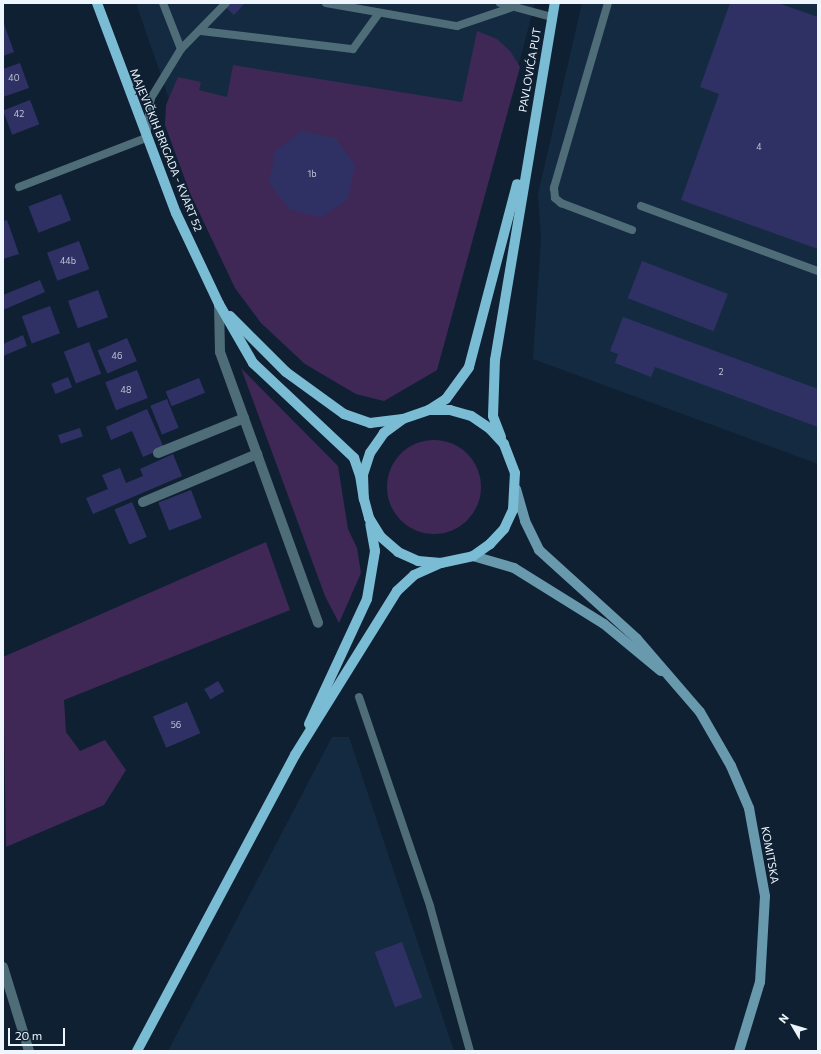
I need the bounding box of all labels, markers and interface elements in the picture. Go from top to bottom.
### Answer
street label: PAVLOVIĆA PUT [516,27,544,113]
street label: MAJEVIČKIH BRIGADA - KVART 52 [127,67,205,233]
house number: 40 [8,73,20,83]
house number: 42 [14,109,24,119]
house number: 4 [756,142,762,152]
house number: 1b [307,169,317,179]
house number: 44b [60,256,76,266]
house number: 46 [112,351,122,361]
house number: 2 [719,367,723,377]
house number: 48 [121,385,131,395]
house number: 56 [171,720,181,730]
street label: KOMITSKA [758,825,782,885]
north arrow [773,1006,813,1046]
text: N [775,1011,791,1026]
scale bar [10,1020,67,1046]
text: 20 m [15,1028,42,1042]

